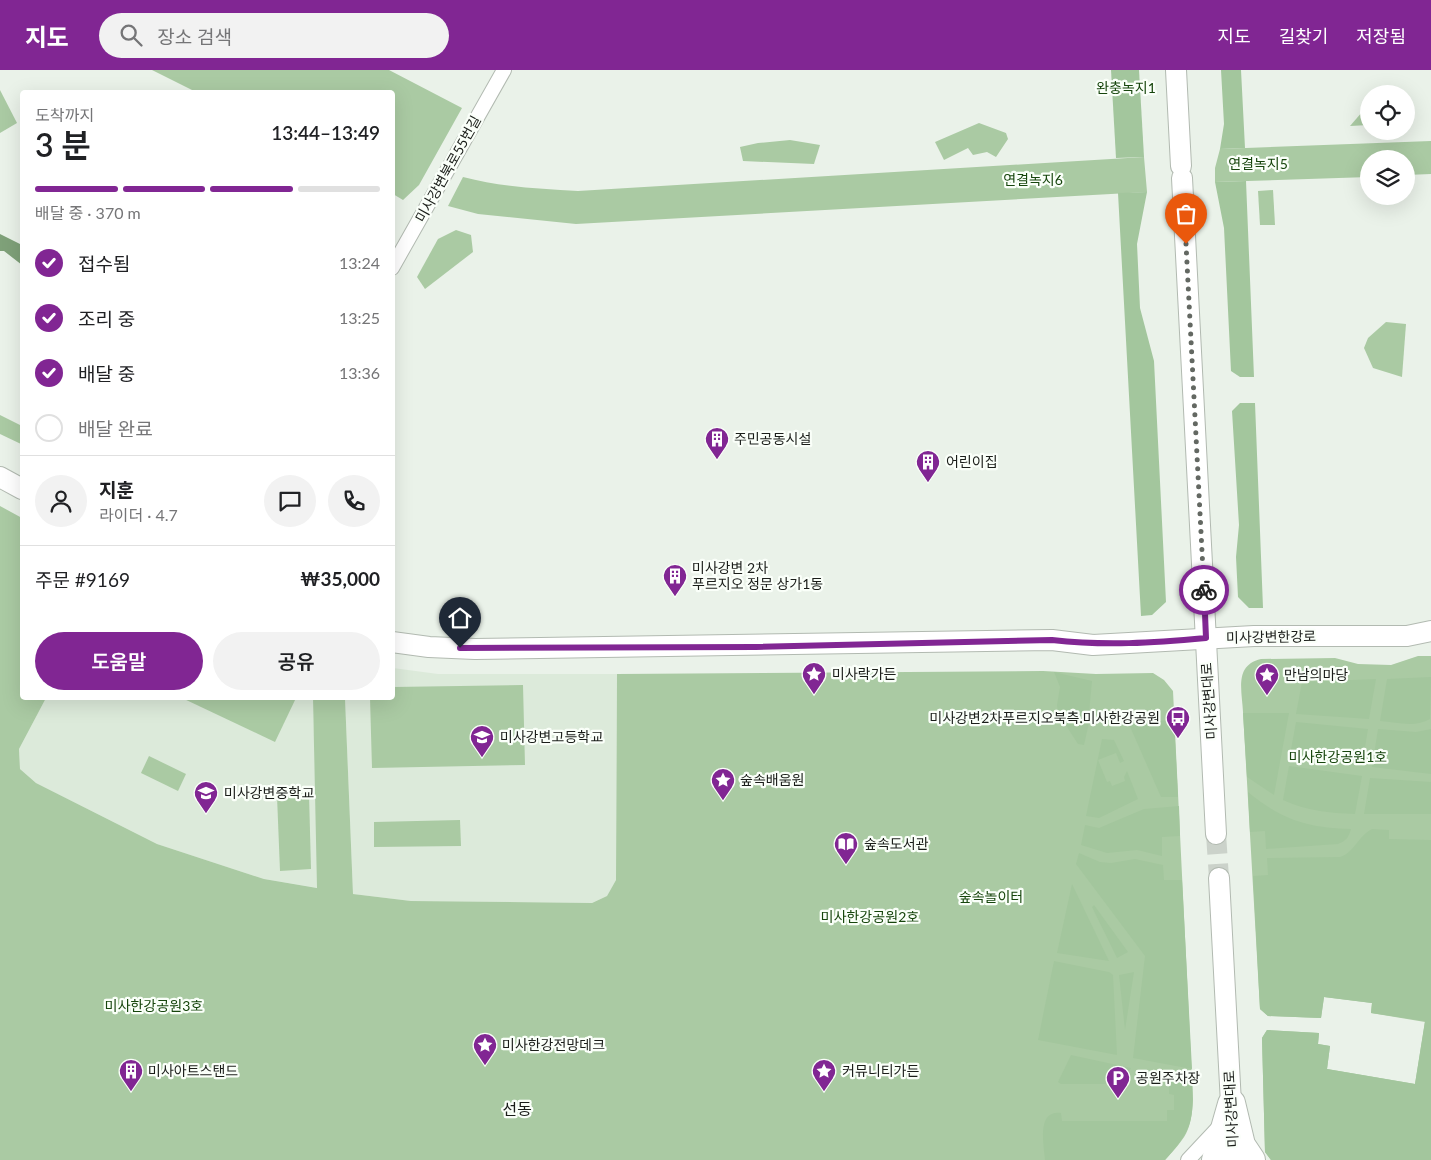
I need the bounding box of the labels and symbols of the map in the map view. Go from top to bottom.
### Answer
park label: 완충녹지1 [1096,79,1156,96]
street label: 미사강변북로55번길 [411,112,484,225]
park label: 연결녹지5 [1228,155,1288,172]
park label: 연결녹지6 [1003,171,1063,188]
pin [1165,193,1207,244]
building icon: 주민공동시설 [704,426,730,460]
place label: 주민공동시설 [734,430,811,447]
building icon: 어린이집 [915,449,941,483]
place label: 어린이집 [946,453,998,470]
place label: 미사강변 2차 푸르지오 정문 상가1동 [692,559,823,592]
building icon: 미사강변 2차 푸르지오 정문 상가1동 [662,563,688,597]
courier [1179,565,1229,615]
pin [439,597,481,648]
street label: 미사강변한강로 [1226,627,1316,646]
place icon: 미사락가든 [801,661,827,695]
street label: 미사강변대로 [1197,662,1220,740]
place icon: 만남의마당 [1254,662,1280,696]
place label: 미사락가든 [832,665,897,682]
place label: 만남의마당 [1284,666,1349,683]
bus stop icon: 미사강변2차푸르지오북측.미사한강공원 [1165,705,1191,739]
place label: 미사강변2차푸르지오북측.미사한강공원 [930,709,1160,726]
school or university icon: 미사강변고등학교 [469,724,495,758]
place label: 미사강변고등학교 [500,728,603,745]
park label: 미사한강공원1호 [1289,748,1387,765]
place icon: 숲속배움원 [710,767,736,801]
place label: 숲속배움원 [740,771,804,788]
school or university icon: 미사강변중학교 [193,780,219,814]
place label: 미사강변중학교 [224,784,314,801]
library icon: 숲속도서관 [833,831,859,865]
place label: 숲속도서관 [864,835,929,852]
park label: 숲속놀이터 [959,888,1023,905]
park label: 미사한강공원2호 [821,908,919,925]
park label: 미사한강공원3호 [105,997,203,1014]
place icon: 미사한강전망데크 [472,1032,498,1066]
place label: 미사한강전망데크 [502,1036,605,1053]
building icon: 미사아트스탠드 [118,1058,144,1092]
place icon: 커뮤니티가든 [811,1058,837,1092]
place label: 미사아트스탠드 [148,1062,238,1079]
place label: 커뮤니티가든 [842,1062,919,1079]
parking icon: 공원주차장 [1105,1065,1131,1099]
place label: 공원주차장 [1136,1069,1201,1086]
street label: 미사강변대로 [1220,1070,1241,1148]
district label: 선동 [502,1099,532,1118]

